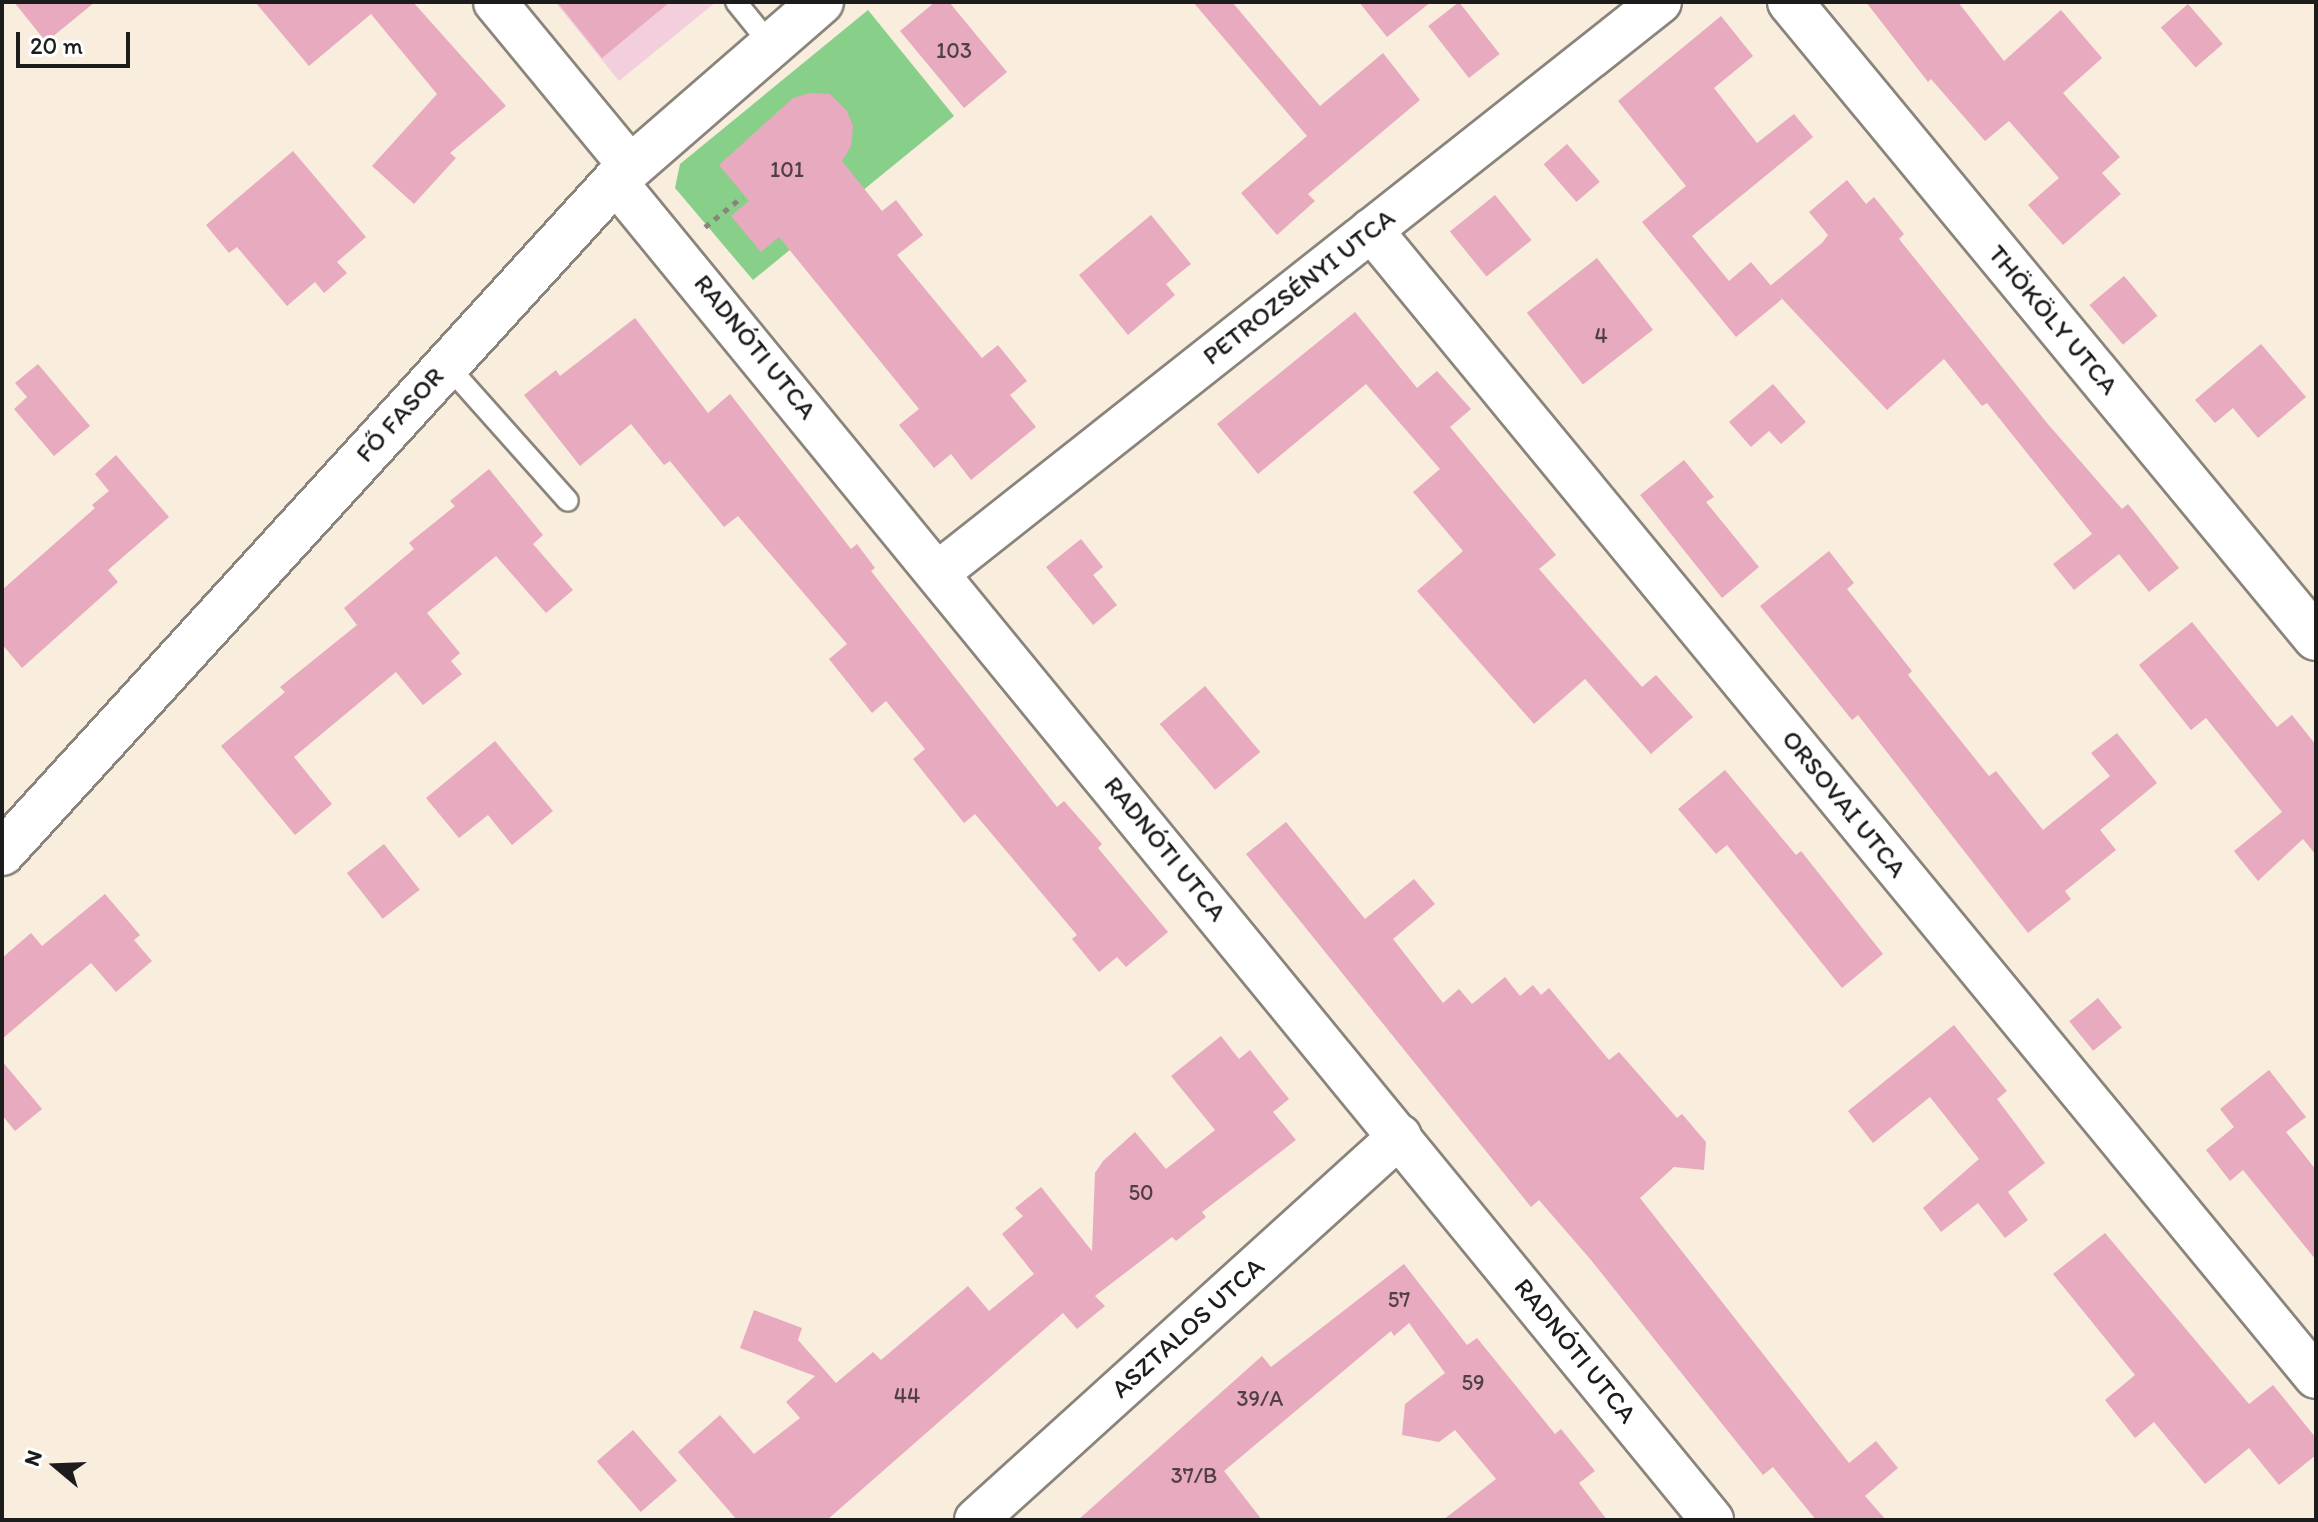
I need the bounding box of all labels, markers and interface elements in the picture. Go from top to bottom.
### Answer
scale bar [20,16,134,66]
text: 20 m [30,31,83,60]
house number: 103 [936,38,972,64]
house number: 101 [770,157,804,183]
street label: PETROZSÉNYI UTCA [1197,202,1401,372]
street label: THÖKÖLY UTCA [1981,239,2125,401]
street label: RADNÓTI UTCA [687,268,823,426]
house number: 4 [1594,323,1608,349]
street label: FŐ FASOR [349,361,451,469]
street label: ORSOVAI UTCA [1775,724,1913,884]
street label: RADNÓTI UTCA [1097,770,1233,928]
house number: 50 [1128,1180,1154,1206]
street label: ASZTALOS UTCA [1105,1251,1271,1405]
street label: RADNÓTI UTCA [1507,1272,1643,1430]
house number: 57 [1388,1287,1410,1313]
house number: 59 [1461,1370,1485,1396]
house number: 44 [894,1383,920,1409]
house number: 39/A [1237,1386,1283,1412]
north arrow [16,1426,96,1506]
text: N [18,1447,48,1469]
house number: 37/B [1171,1463,1217,1489]

